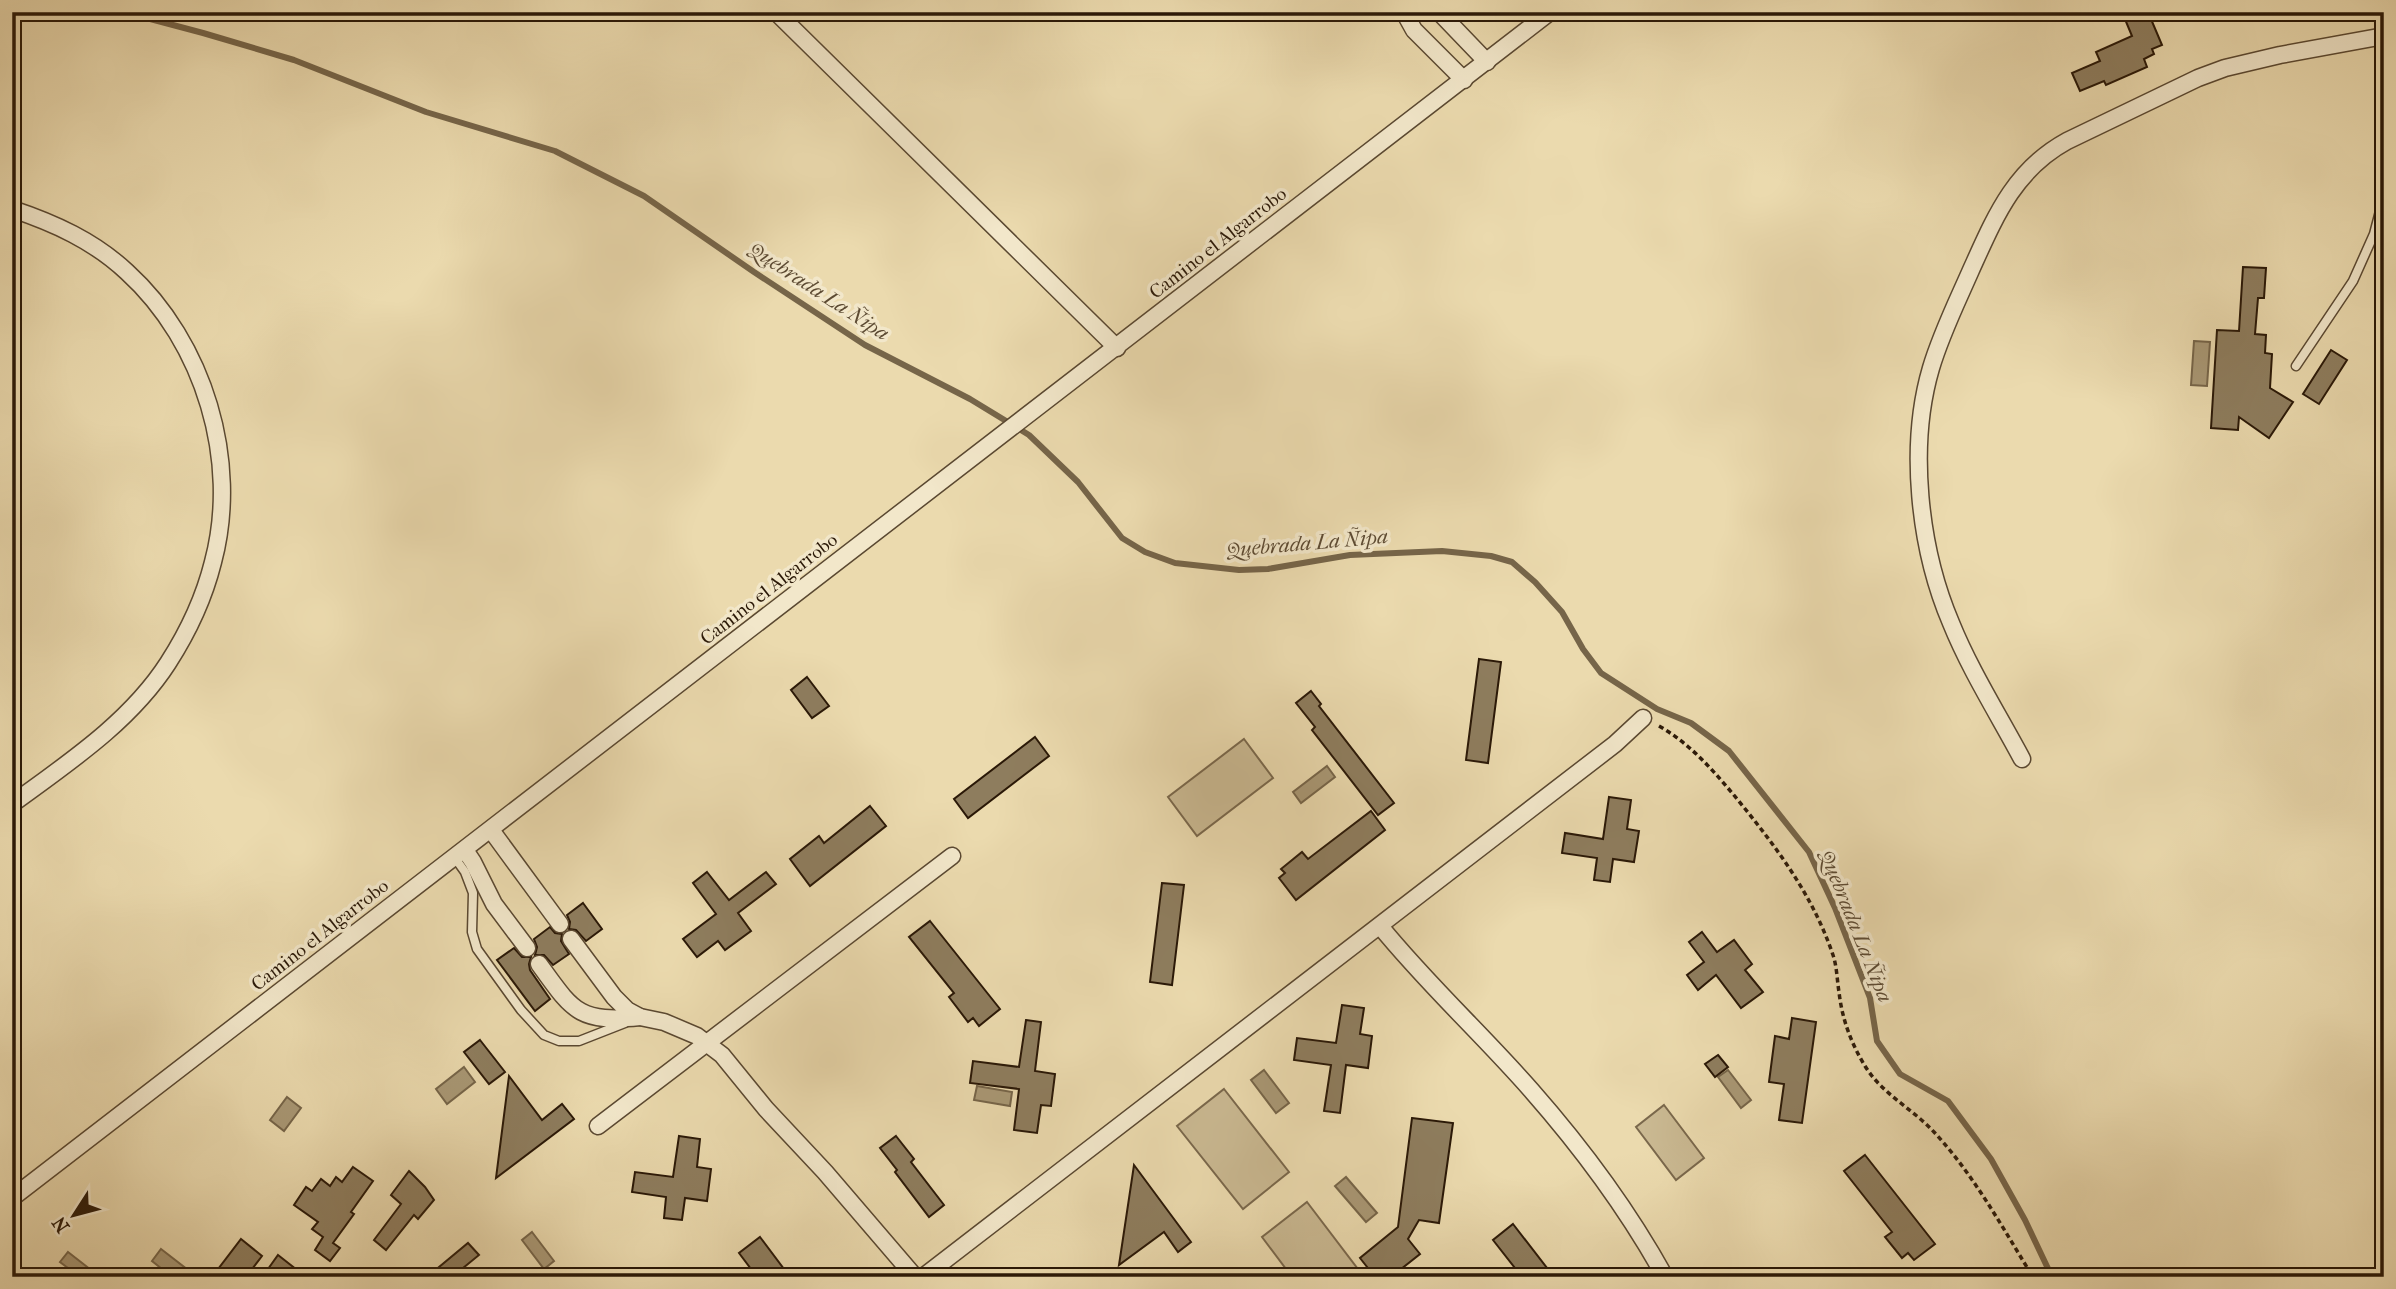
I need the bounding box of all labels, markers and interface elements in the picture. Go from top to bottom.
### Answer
street label: Camino el Algarrobo [1145,182,1291,303]
water label: Quebrada La Ñipa [743,236,893,346]
water label: Quebrada La Ñipa [1224,524,1389,563]
street label: Camino el Algarrobo [696,528,842,649]
water label: Quebrada La Ñipa [1813,845,1897,1006]
street label: Camino el Algarrobo [247,874,393,995]
north arrow [38,1180,108,1250]
text: N [48,1212,74,1237]

